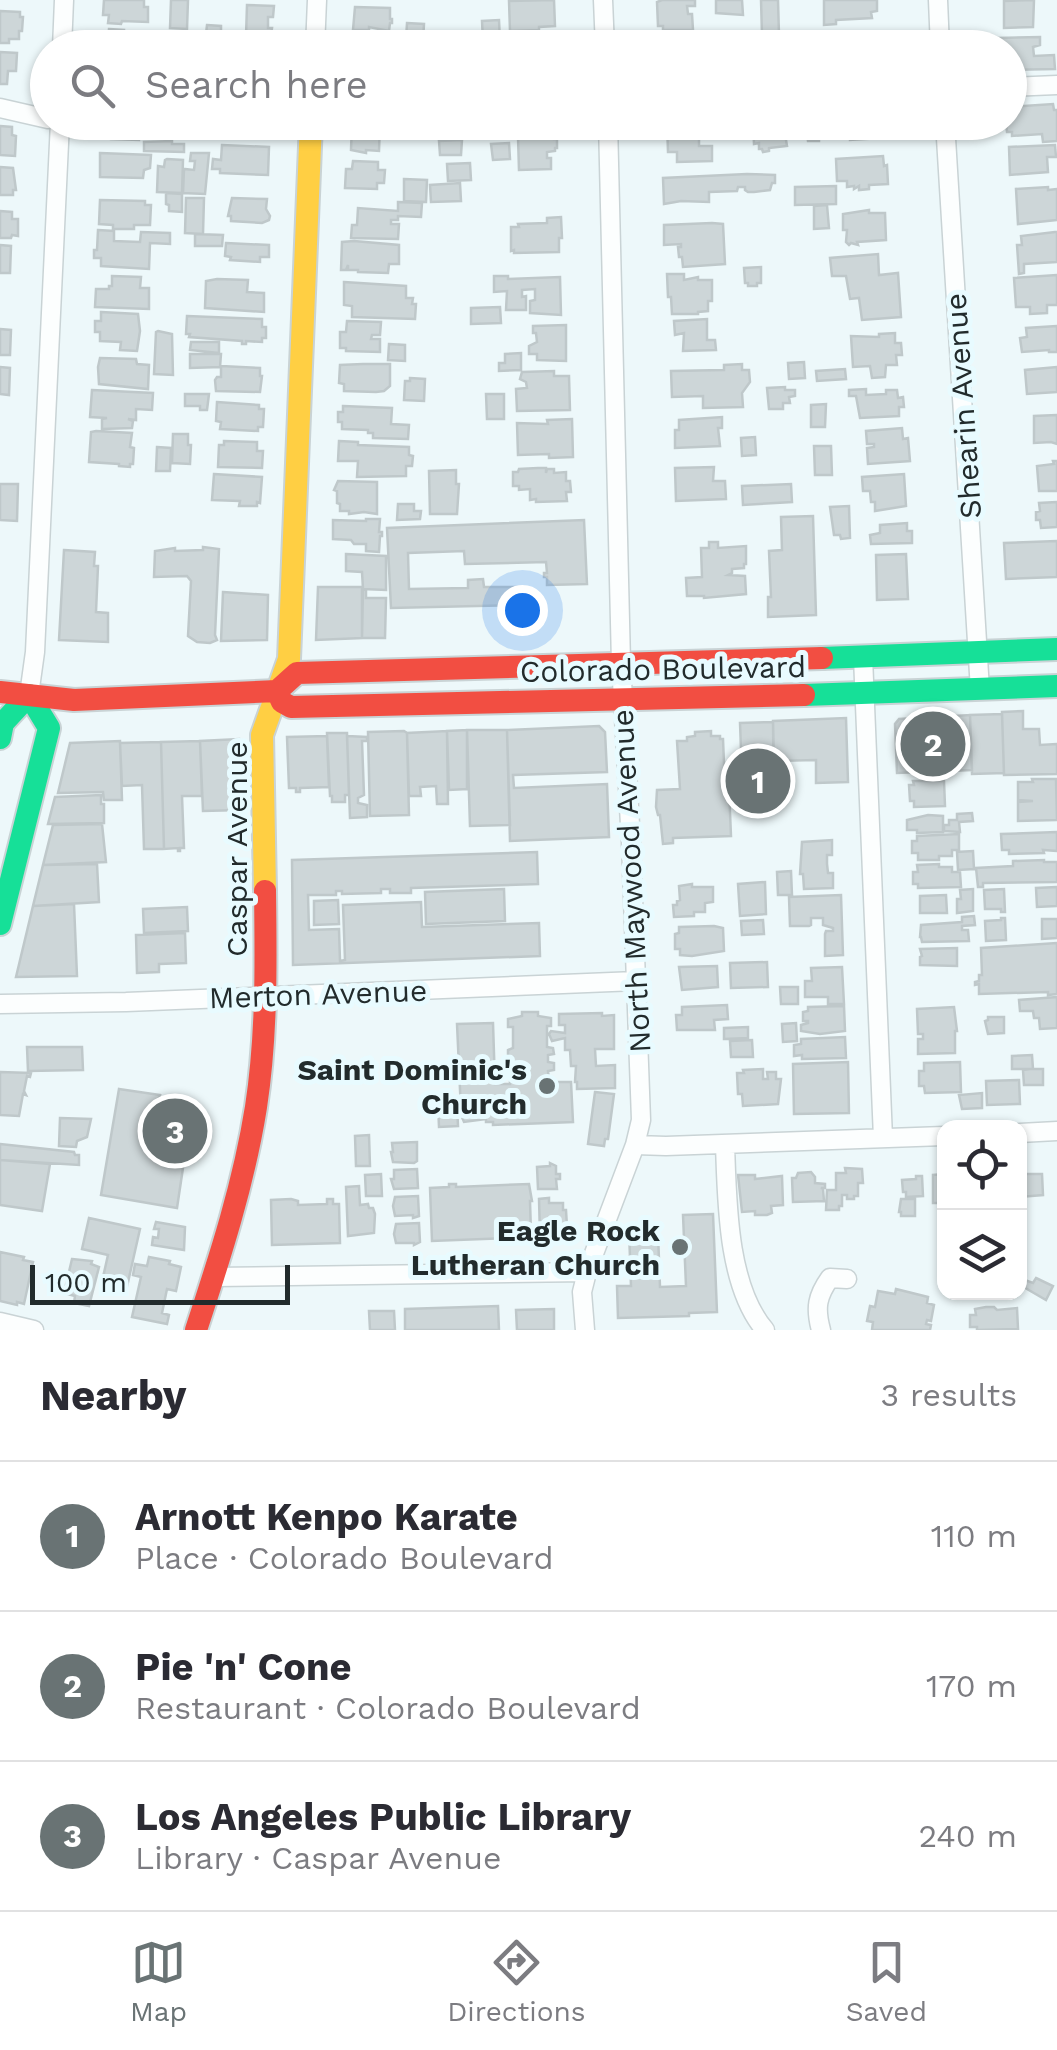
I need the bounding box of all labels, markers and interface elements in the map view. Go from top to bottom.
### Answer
search box [30,30,1027,140]
icon: search [65,58,120,113]
text: Search here [145,63,368,107]
street label: Shearin Avenue [938,292,988,520]
your location [497,585,548,636]
street label: Colorado Boulevard [519,649,807,689]
pin: 2 [900,706,966,782]
street label: North Maywood Avenue [605,708,657,1054]
street label: Caspar Avenue [219,741,254,957]
pin: 1 [726,744,790,818]
street label: Merton Avenue [208,973,428,1015]
place label: Saint Dominic's Church [297,1052,527,1121]
marker: Saint Dominic's Church [536,1075,558,1097]
pin: 3 [142,1094,208,1168]
map controls [937,1120,1027,1300]
button: locate [937,1120,1027,1210]
button: layers [937,1210,1027,1300]
place label: Eagle Rock Lutheran Church [411,1213,660,1282]
marker: Eagle Rock Lutheran Church [669,1236,691,1258]
scale bar [30,1260,290,1304]
text: 100 m [45,1266,127,1299]
text: Nearby [40,1371,187,1420]
text: 3 results [880,1376,1017,1414]
text: Arnott Kenpo Karate [135,1495,518,1539]
text: 1 [66,1517,79,1555]
text: 110 m [931,1517,1017,1555]
text: Place · Colorado Boulevard [135,1539,554,1577]
text: Pie 'n' Cone [135,1645,352,1689]
text: 2 [63,1667,82,1705]
text: 170 m [926,1667,1017,1705]
text: Restaurant · Colorado Boulevard [135,1689,641,1727]
text: Los Angeles Public Library [135,1795,631,1839]
text: 3 [63,1817,82,1855]
text: 240 m [918,1817,1017,1855]
text: Library · Caspar Avenue [135,1839,502,1877]
tab: Map [130,1935,187,2028]
tab: Directions [447,1935,586,2028]
tab: Saved [846,1935,927,2028]

